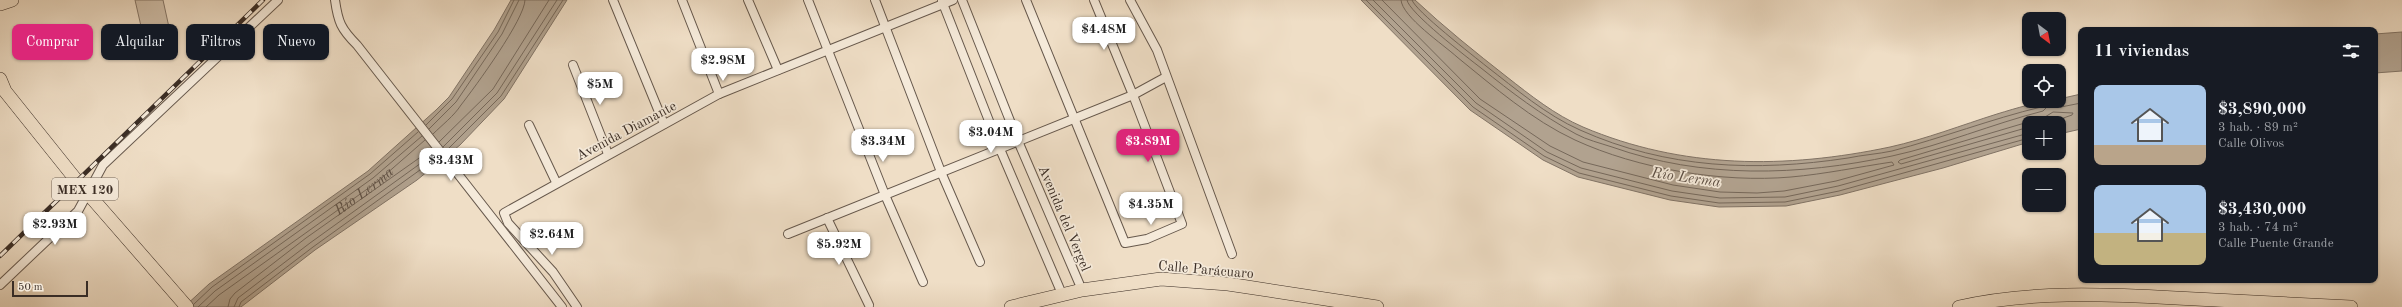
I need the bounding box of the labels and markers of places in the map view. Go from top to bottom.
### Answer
pin: $4.48M [1071,17,1137,51]
pin: $2.98M [690,48,756,82]
pin: $5M [581,72,619,106]
pin: $3.04M [958,120,1024,154]
pin: $3.34M [850,129,916,163]
pin: $3.89M [1115,129,1181,163]
pin: $3.43M [418,148,484,182]
pin: $4.35M [1118,192,1184,226]
pin: $2.93M [22,212,88,246]
pin: $2.64M [519,222,585,256]
pin: $5.92M [806,232,872,266]

